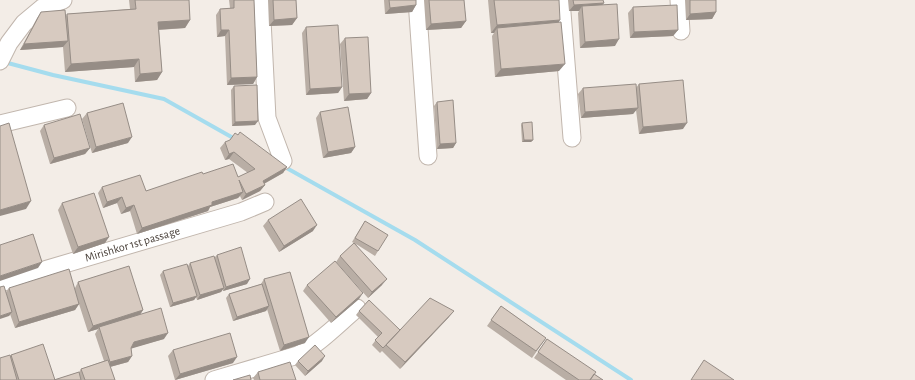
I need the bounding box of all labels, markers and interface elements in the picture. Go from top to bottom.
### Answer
street label: Mirishkor 1st passage [83,224,181,264]

